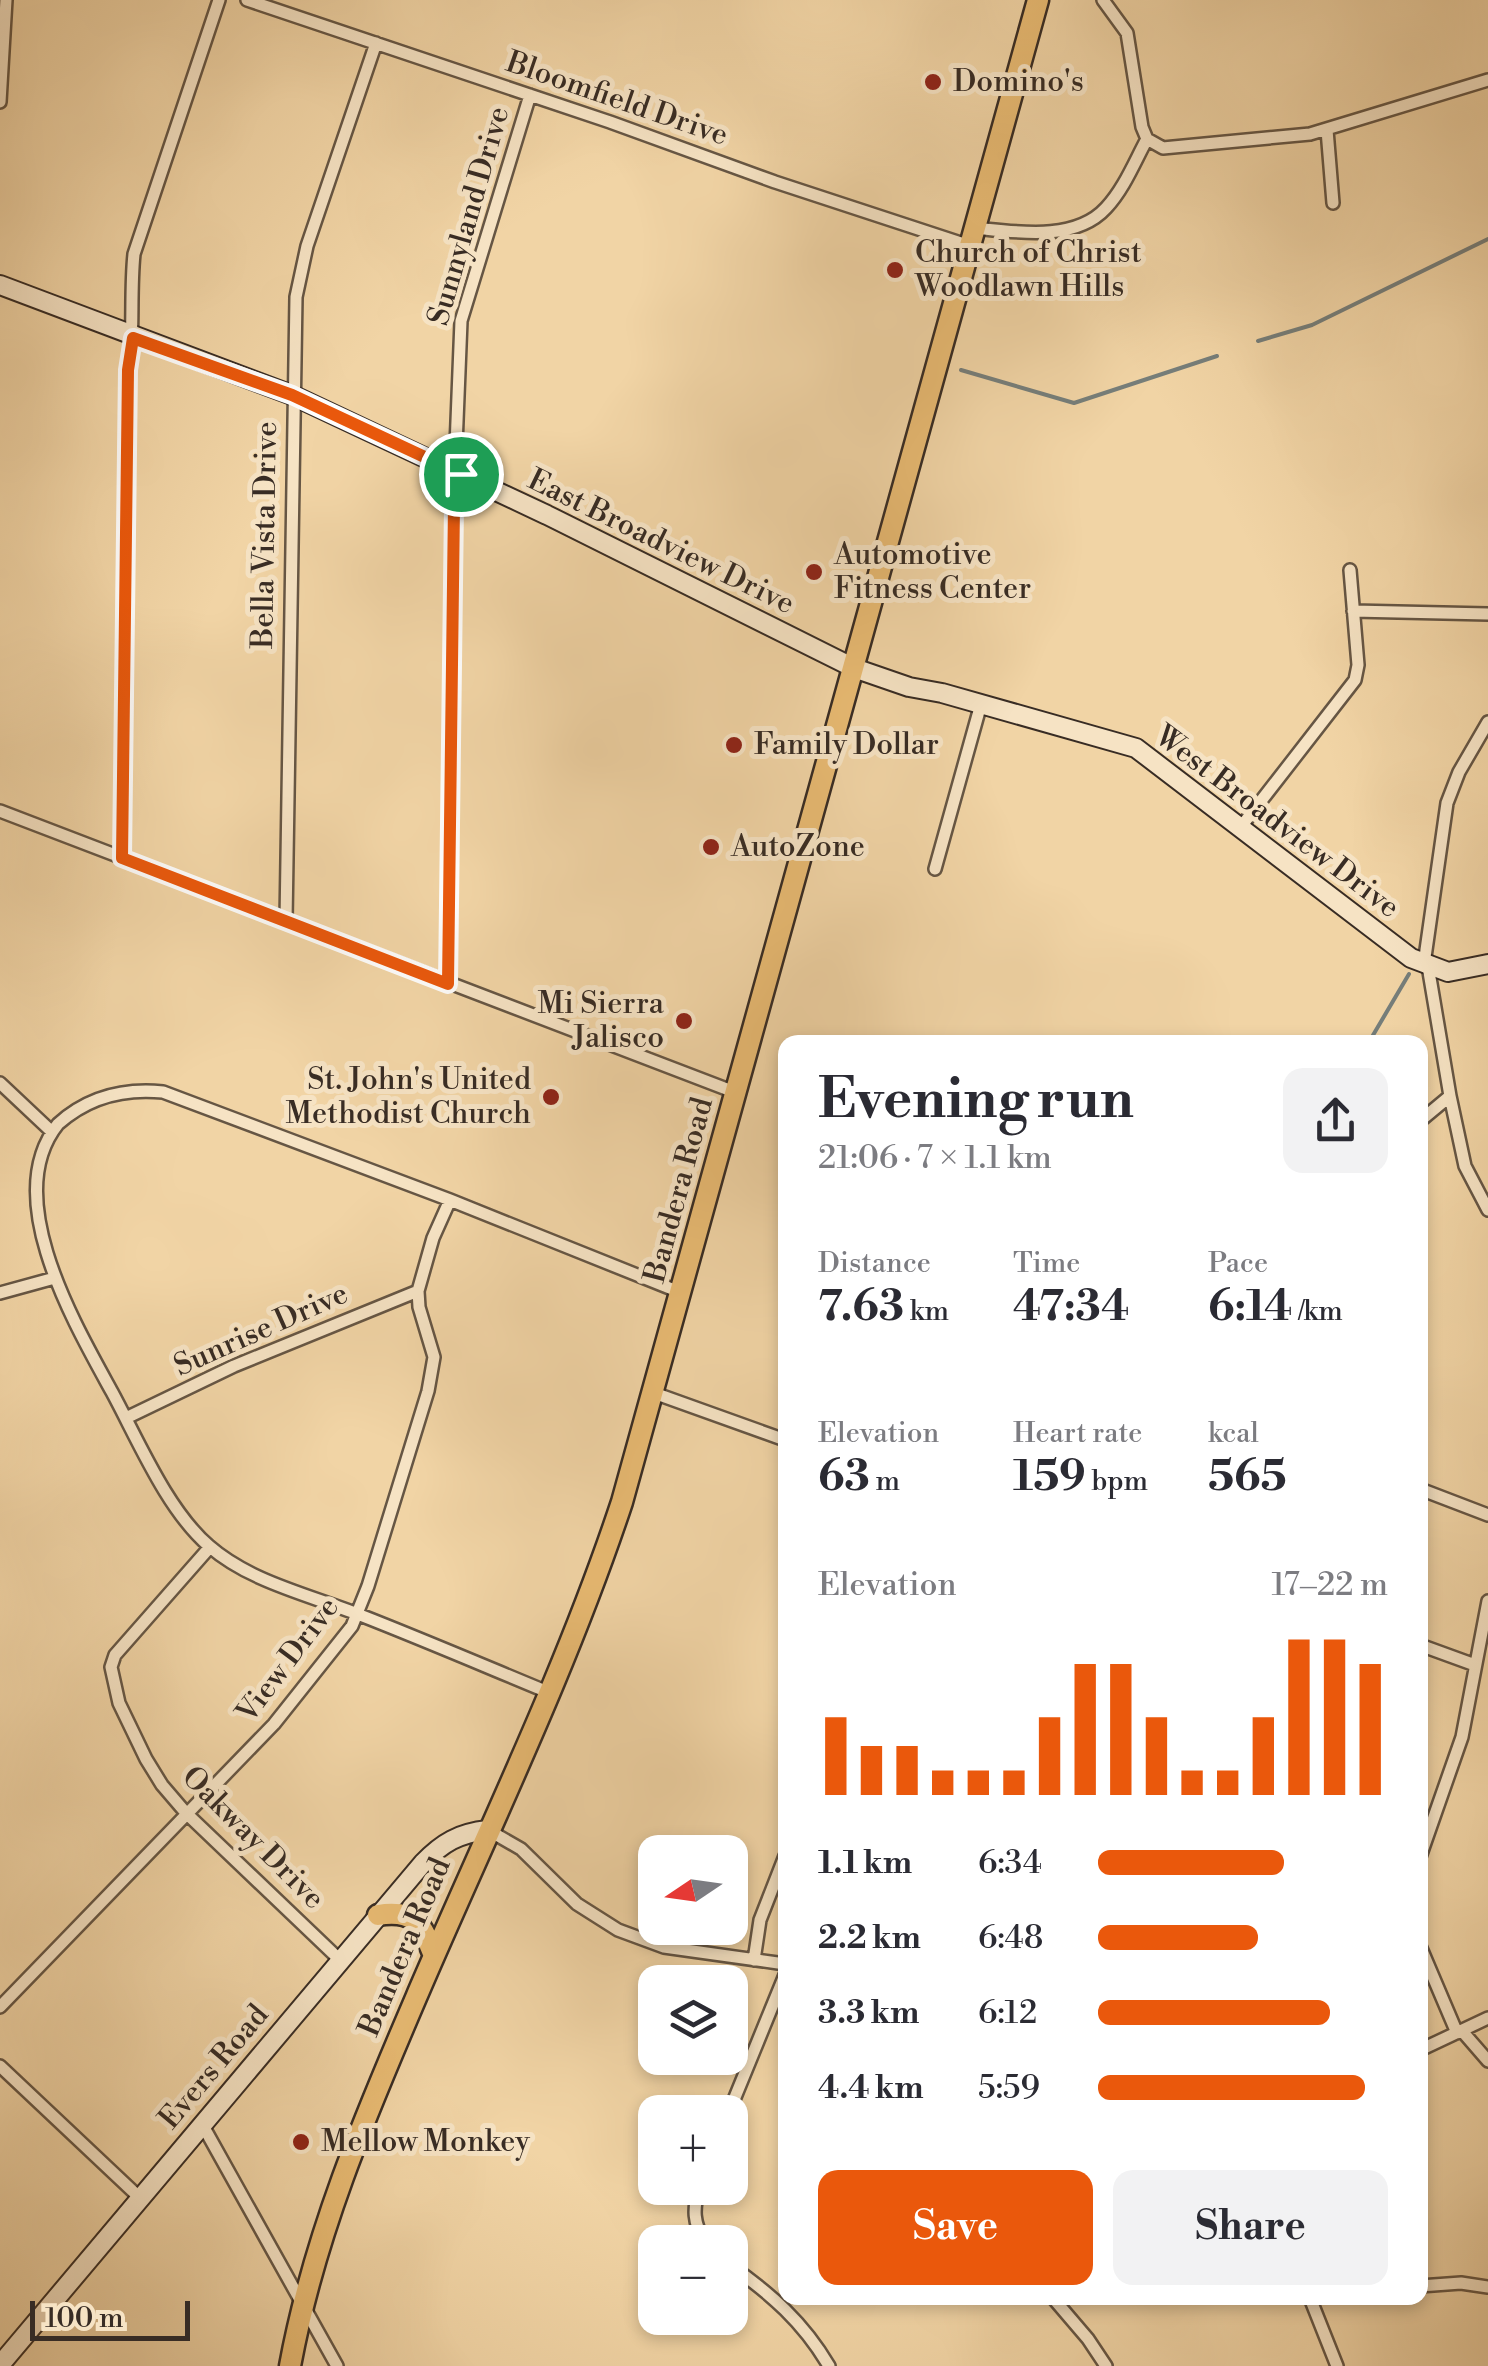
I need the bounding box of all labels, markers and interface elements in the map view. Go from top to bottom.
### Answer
street label: Bloomfield Drive [500,43,733,155]
place label: Domino's [953,63,1084,101]
marker: Domino's [922,71,944,93]
street label: Sunnyland Drive [420,102,518,330]
place label: Church of Christ Woodlawn Hills [914,234,1142,306]
marker: Church of Christ Woodlawn Hills [884,259,906,281]
street label: Bella Vista Drive [244,421,286,650]
pin [419,432,504,517]
icon: arrive [434,447,489,502]
street label: East Broadview Drive [521,461,801,623]
place label: Automotive Fitness Center [833,536,1031,608]
marker: Automotive Fitness Center [803,561,825,583]
street label: West Broadview Drive [1146,717,1407,927]
place label: Family Dollar [754,726,939,764]
marker: Family Dollar [723,734,745,756]
place label: AutoZone [730,828,865,866]
marker: AutoZone [700,836,722,858]
place label: Mi Sierra Jalisco [538,985,665,1057]
marker: Mi Sierra Jalisco [673,1010,695,1032]
place label: St. John's United Methodist Church [286,1061,531,1133]
text: Evening run [818,1066,1134,1135]
button: share [1283,1068,1388,1173]
marker: St. John's United Methodist Church [540,1086,562,1108]
street label: Bandera Road [636,1093,722,1288]
text: 21:06 · 7 × 1.1 km [818,1138,1052,1178]
text: Distance [818,1246,931,1281]
text: Time [1013,1246,1080,1281]
text: Pace [1208,1246,1268,1281]
street label: Sunrise Drive [168,1275,354,1385]
text: 7.63 [818,1281,904,1334]
text: 47:34 [1013,1281,1130,1334]
text: 6:14 [1208,1281,1292,1334]
text: km [904,1294,949,1329]
text: /km [1292,1294,1343,1329]
text: Elevation [818,1416,939,1451]
text: Heart rate [1013,1416,1142,1451]
text: kcal [1208,1416,1259,1451]
text: 63 [818,1451,870,1504]
text: 159 [1013,1451,1086,1504]
text: 565 [1208,1451,1287,1504]
text: m [870,1464,900,1499]
text: bpm [1086,1464,1148,1499]
text: Elevation [818,1565,957,1605]
text: 17–22 m [1271,1565,1388,1605]
street label: View Drive [228,1589,348,1731]
street label: Oakway Drive [173,1758,333,1918]
north arrow [638,1835,748,1945]
map controls [638,1835,748,2335]
text: 1.1 km [818,1843,912,1883]
text: 6:34 [978,1843,1042,1883]
street label: Bandera Road [350,1852,460,2043]
text: 2.2 km [818,1918,921,1958]
text: 6:48 [978,1918,1043,1958]
button: layers [638,1965,748,2075]
text: 3.3 km [818,1993,919,2033]
text: 6:12 [978,1993,1037,2033]
street label: Evers Road [151,1997,277,2137]
text: 4.4 km [818,2068,924,2108]
text: 5:59 [978,2068,1040,2108]
button: + [638,2095,748,2205]
place label: Mellow Monkey [321,2123,530,2161]
marker: Mellow Monkey [290,2131,312,2153]
button: Save [818,2170,1093,2285]
button: Share [1113,2170,1388,2285]
button: − [638,2225,748,2335]
scale bar [30,2296,190,2340]
text: 100 m [45,2301,124,2336]

